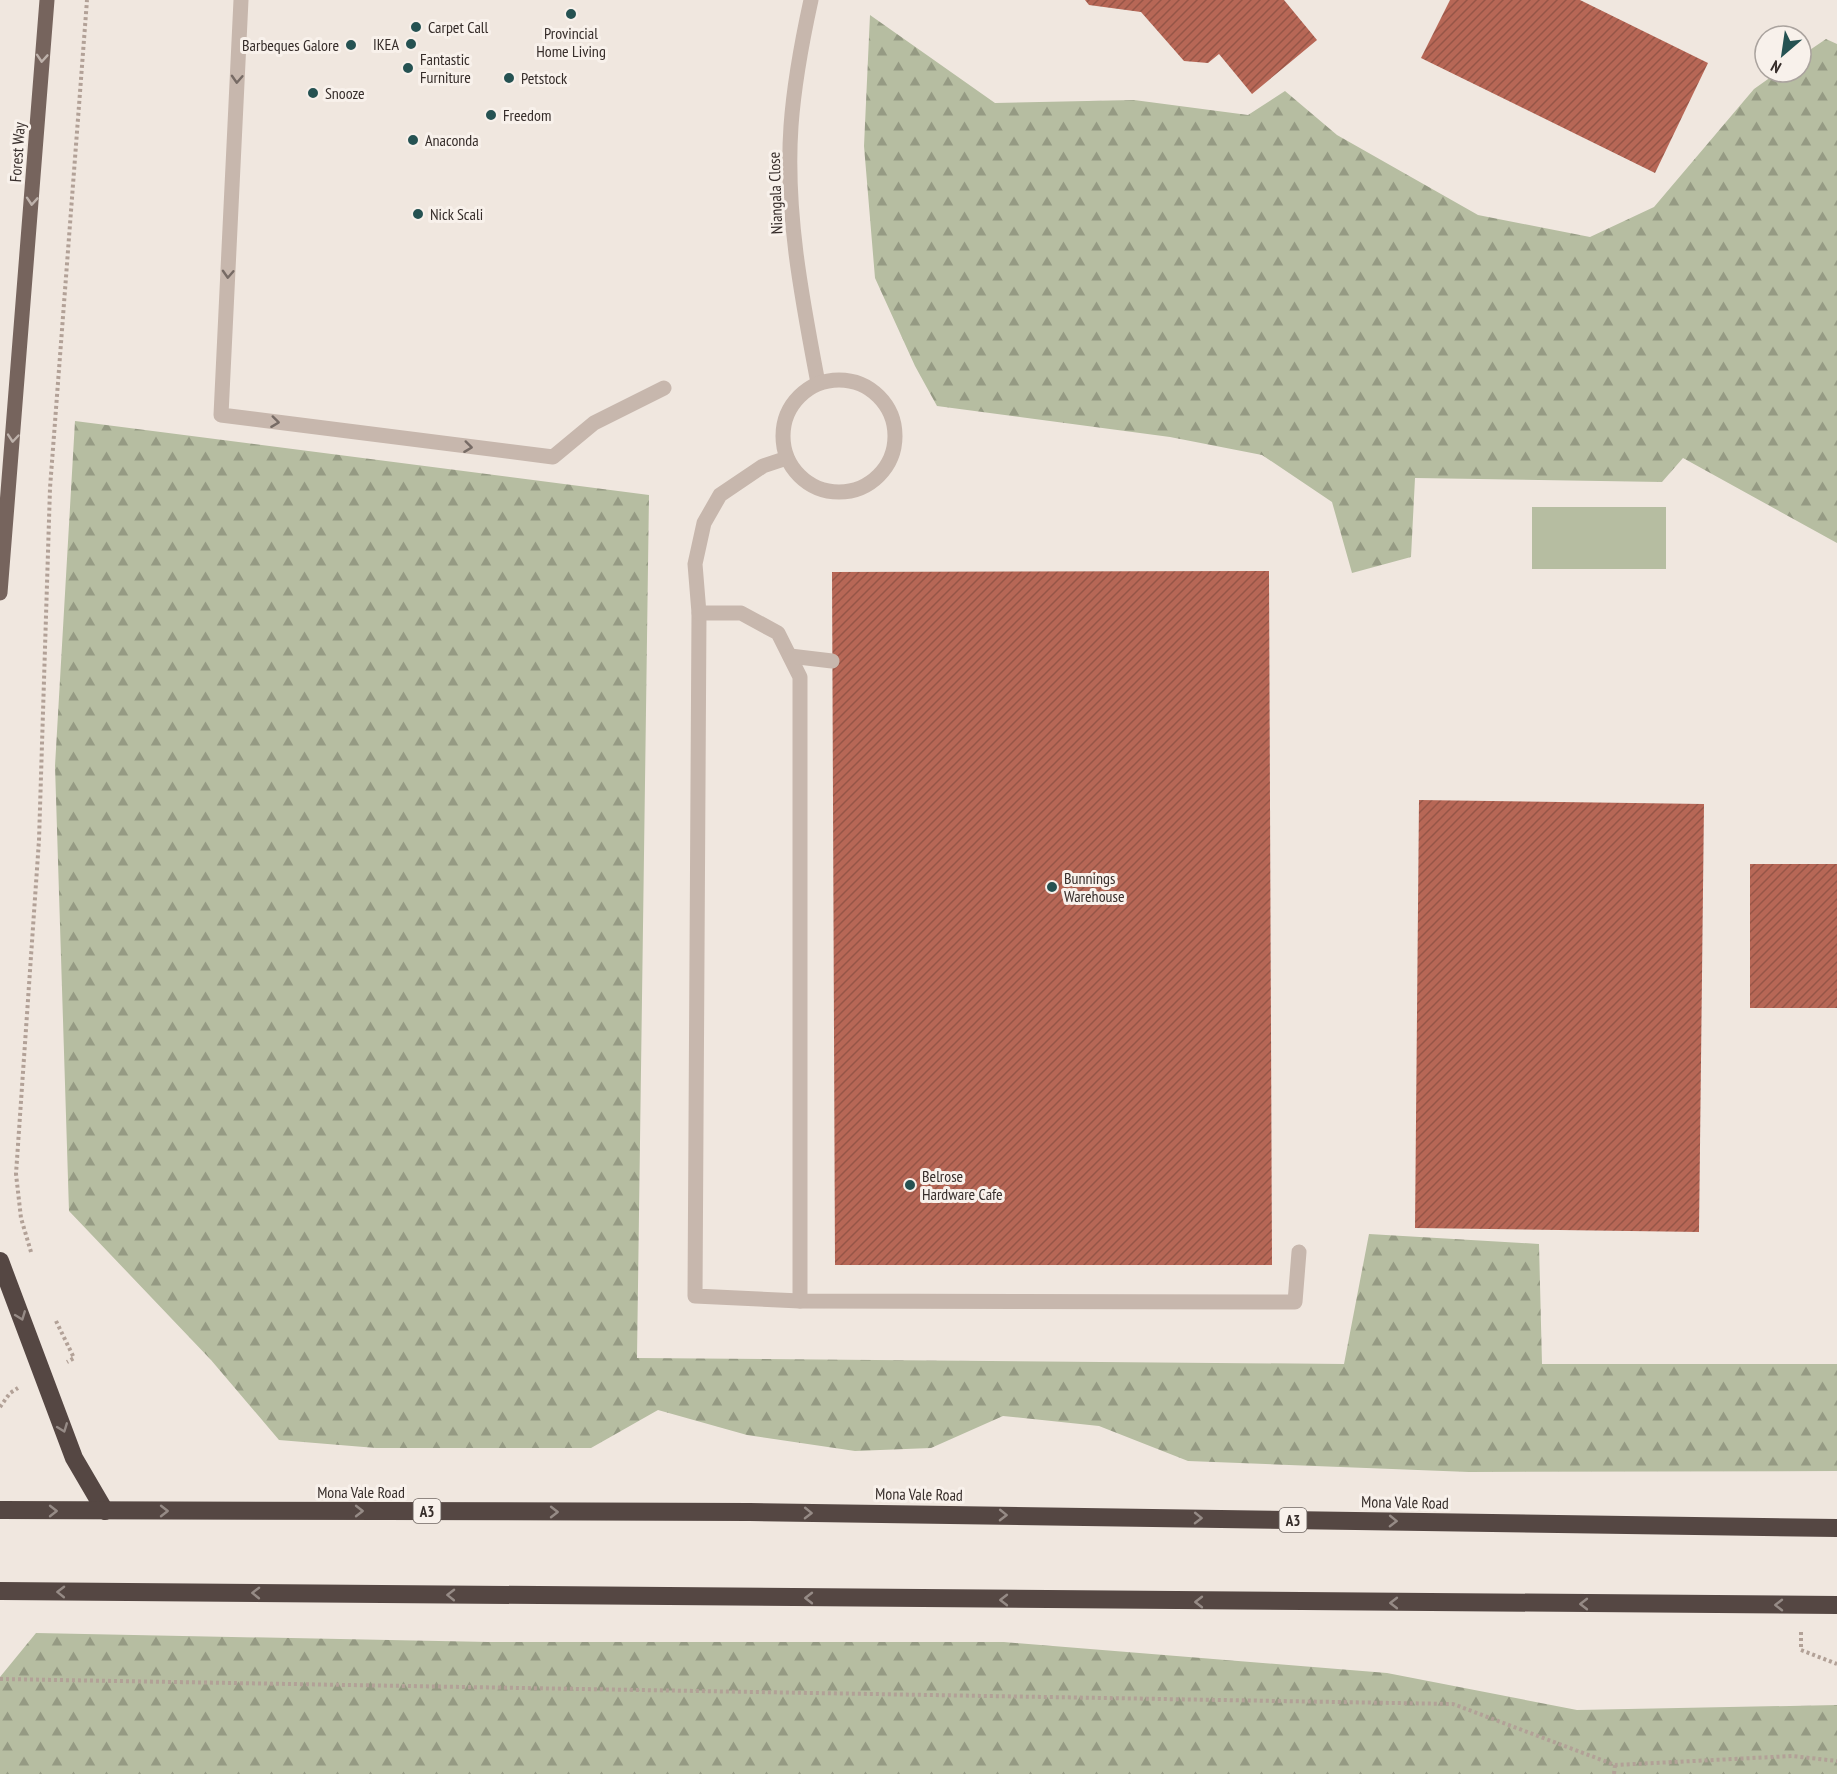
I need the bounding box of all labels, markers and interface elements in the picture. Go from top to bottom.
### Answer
marker: Provincial Home Living [564,7,578,21]
place label: Carpet Call [428,17,489,37]
marker: Carpet Call [409,20,423,34]
place label: Provincial Home Living [536,23,606,61]
north arrow [1753,24,1813,84]
place label: IKEA [373,34,399,54]
place label: Barbeques Galore [242,35,339,55]
marker: IKEA [404,37,418,51]
marker: Barbeques Galore [344,38,358,52]
place label: Fantastic Furniture [420,49,471,87]
one-way arrow [36,54,49,63]
text: N [1767,56,1784,78]
marker: Fantastic Furniture [401,61,415,75]
place label: Petstock [521,68,568,88]
marker: Petstock [502,71,516,85]
one-way arrow [231,75,244,84]
place label: Snooze [325,83,365,103]
marker: Snooze [306,86,320,100]
place label: Freedom [503,105,551,125]
marker: Freedom [484,108,498,122]
street label: Forest Way [5,121,29,183]
place label: Anaconda [425,130,479,150]
marker: Anaconda [406,133,420,147]
street label: Niangala Close [764,152,786,234]
one-way arrow [25,196,38,205]
place label: Nick Scali [430,204,483,224]
marker: Nick Scali [411,207,425,221]
one-way arrow [222,270,235,279]
one-way arrow [270,415,279,428]
one-way arrow [7,433,20,443]
one-way arrow [463,440,473,452]
place label: Bunnings Warehouse [1064,868,1125,906]
marker: Bunnings Warehouse [1045,880,1059,894]
place label: Belrose Hardware Cafe [922,1166,1003,1204]
marker: Belrose Hardware Cafe [903,1178,917,1192]
one-way arrow [13,1310,26,1321]
one-way arrow [56,1422,68,1433]
street label: Mona Vale Road [317,1482,405,1502]
street label: Mona Vale Road [875,1483,963,1505]
street label: Mona Vale Road [1361,1491,1449,1513]
road number: A3 [414,1499,440,1523]
one-way arrow [48,1505,57,1517]
one-way arrow [159,1505,168,1517]
one-way arrow [354,1505,363,1517]
one-way arrow [549,1506,558,1518]
one-way arrow [804,1506,813,1519]
road number: A3 [1280,1508,1306,1532]
one-way arrow [999,1509,1008,1521]
one-way arrow [1194,1512,1203,1524]
one-way arrow [1389,1515,1398,1528]
one-way arrow [57,1585,66,1598]
one-way arrow [252,1587,261,1599]
one-way arrow [447,1589,456,1601]
one-way arrow [804,1592,813,1604]
one-way arrow [999,1594,1008,1606]
one-way arrow [1194,1595,1203,1608]
one-way arrow [1389,1597,1398,1609]
one-way arrow [1579,1598,1588,1610]
one-way arrow [1774,1599,1783,1611]

